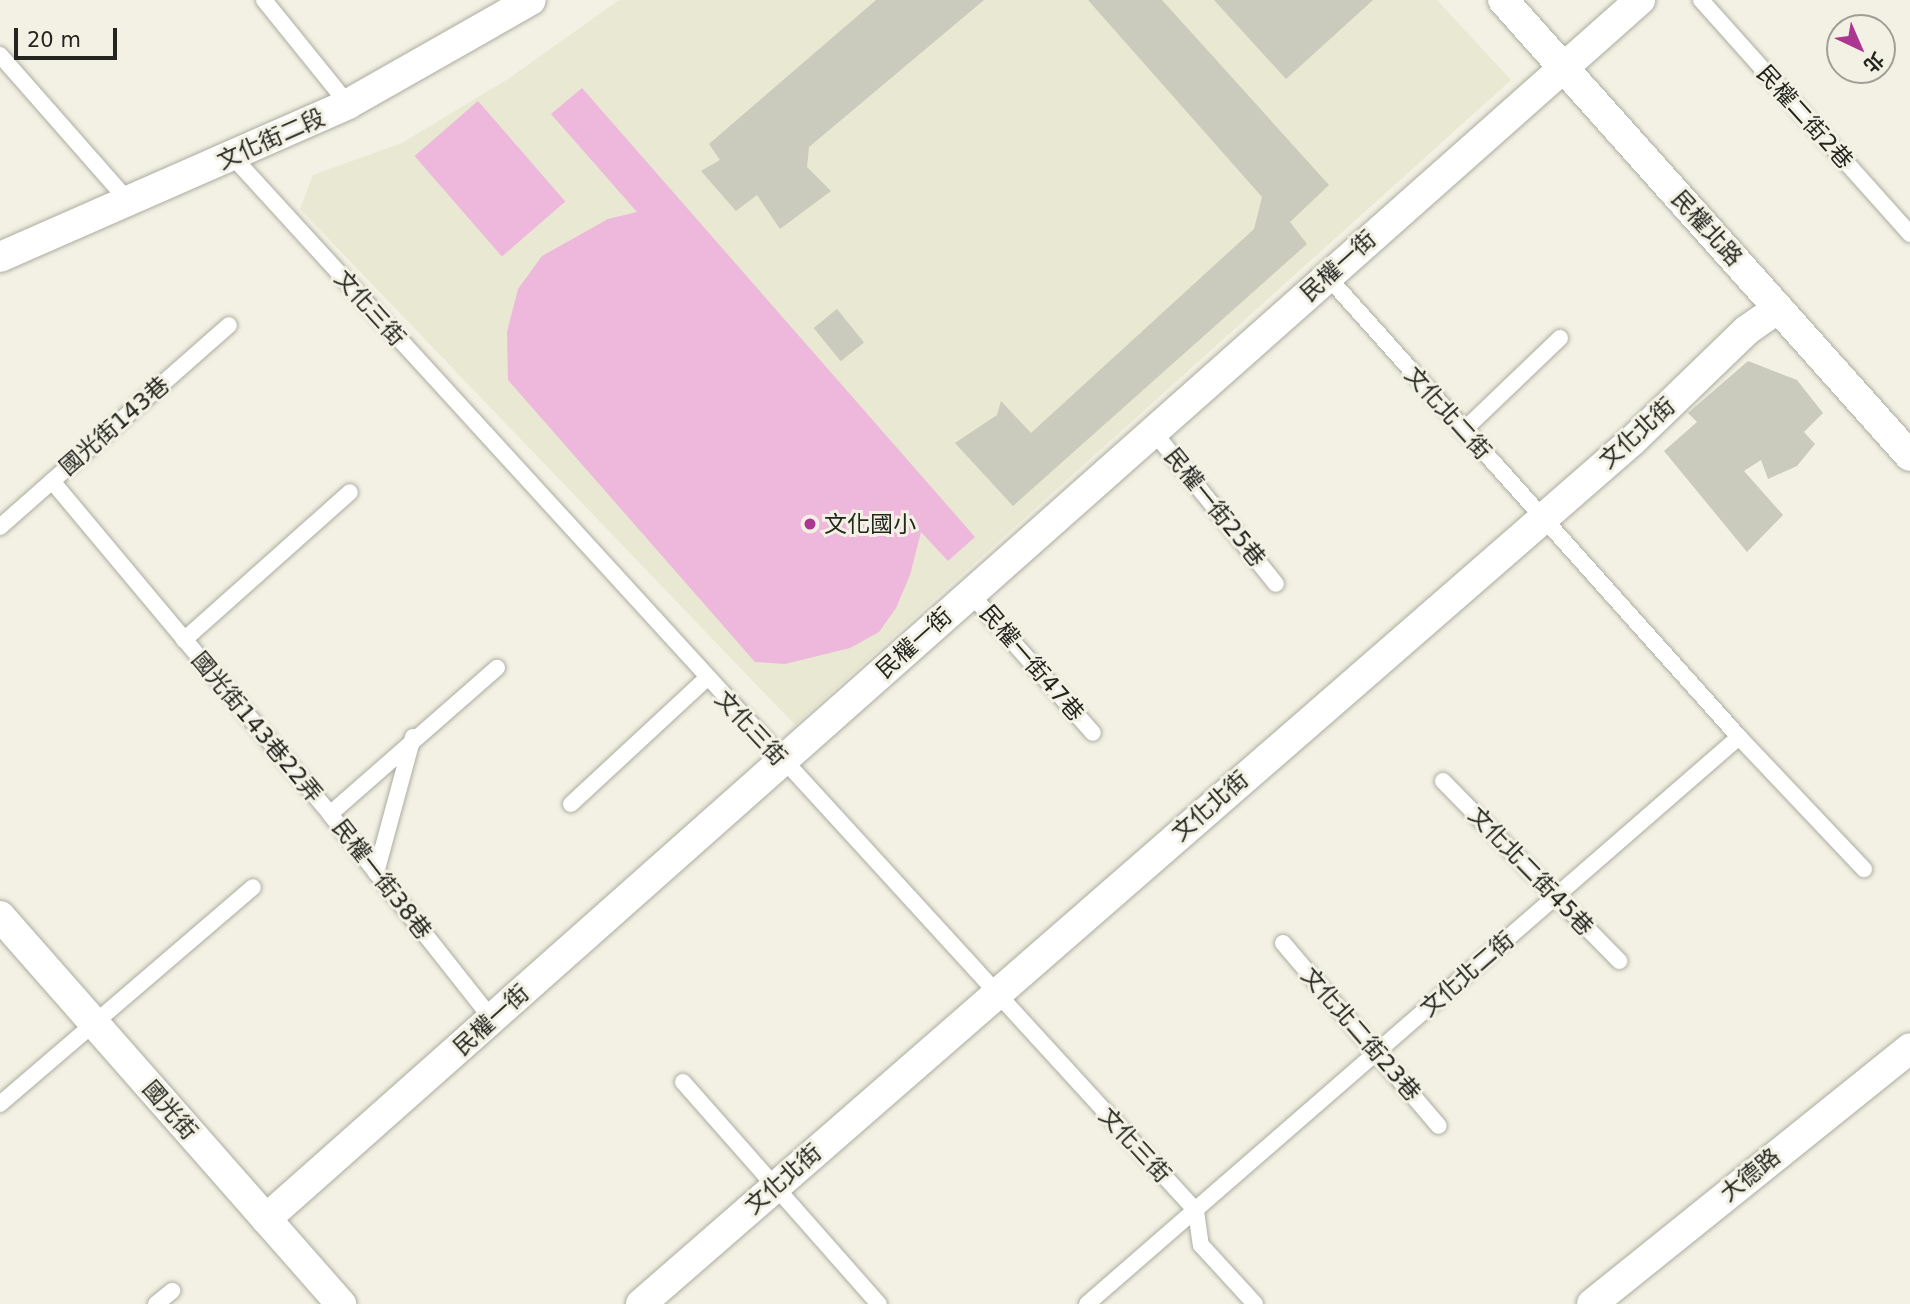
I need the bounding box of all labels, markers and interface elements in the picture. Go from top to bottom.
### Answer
scale bar [18,14,121,58]
north arrow [1826,14,1896,84]
text: 20 m [27,28,81,52]
text: 北 [1860,48,1889,77]
street label: 民權二街2巷 [1751,60,1859,174]
street label: 文化街二段 [213,103,329,175]
street label: 民權北路 [1666,185,1748,271]
street label: 民權一街 [1295,225,1381,307]
street label: 文化三街 [329,265,411,351]
street label: 文化北二街 [1399,361,1497,465]
street label: 國光街143巷 [54,371,174,481]
street label: 文化北街 [1594,392,1680,474]
street label: 民權一街25巷 [1159,442,1271,572]
place label: 文化國小 [824,510,916,538]
marker: 文化國小 [802,516,818,532]
street label: 民權一街47巷 [974,600,1090,726]
street label: 民權一街 [871,602,957,684]
street label: 國光街143巷22弄 [186,646,328,808]
street label: 文化三街 [710,685,792,771]
street label: 文化北街 [1166,765,1254,847]
street label: 文化北二街45巷 [1463,801,1599,941]
street label: 民權一街38巷 [327,814,437,944]
street label: 文化北二街 [1415,926,1519,1022]
street label: 文化北二街23巷 [1296,962,1426,1106]
street label: 民權一街 [448,979,534,1061]
street label: 國光街 [137,1075,203,1145]
street label: 文化三街 [1094,1102,1176,1188]
street label: 文化北街 [739,1138,827,1220]
street label: 大德路 [1715,1143,1785,1207]

